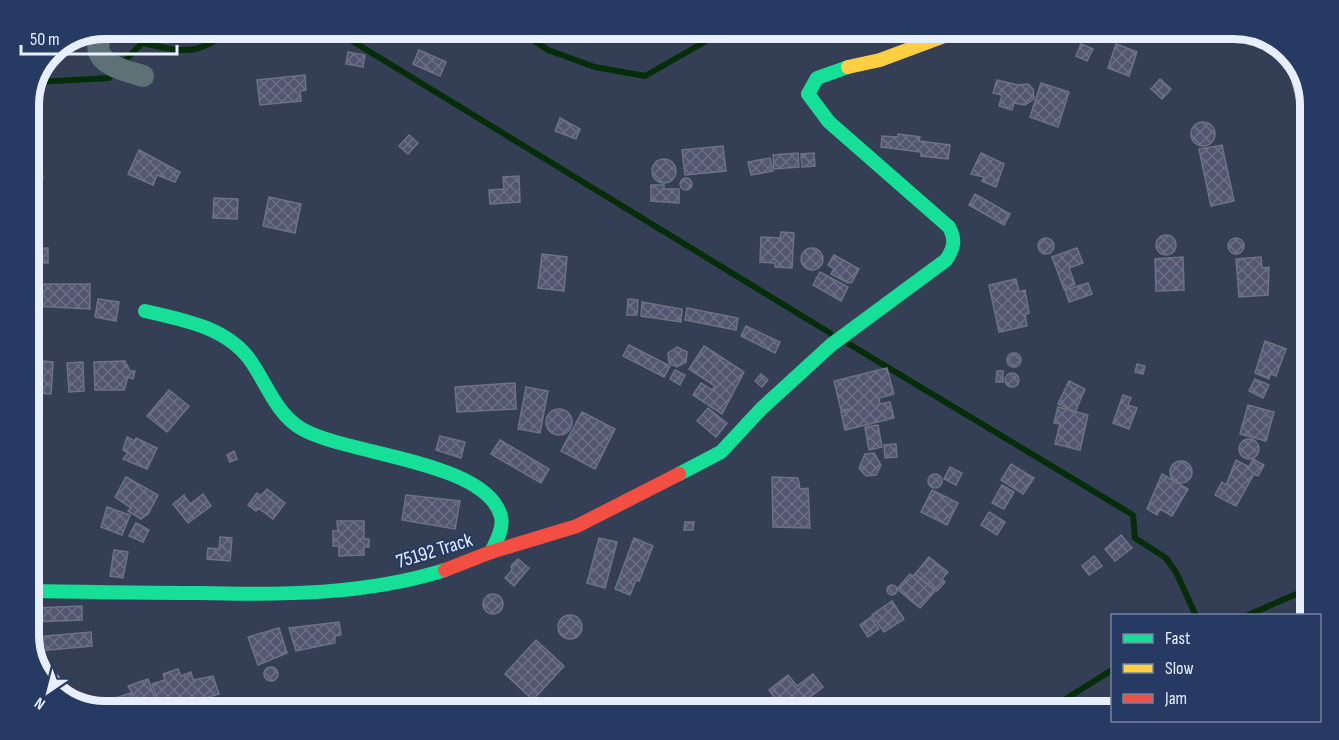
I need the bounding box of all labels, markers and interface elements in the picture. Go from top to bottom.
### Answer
scale bar [21,18,177,56]
text: 50 m [30,29,60,50]
street label: 75192 Track [393,528,476,574]
legend [1111,614,1321,722]
text: Fast [1165,628,1191,649]
text: Slow [1165,658,1194,679]
north arrow [18,662,78,722]
text: Jam [1164,688,1187,709]
text: N [31,693,49,713]

